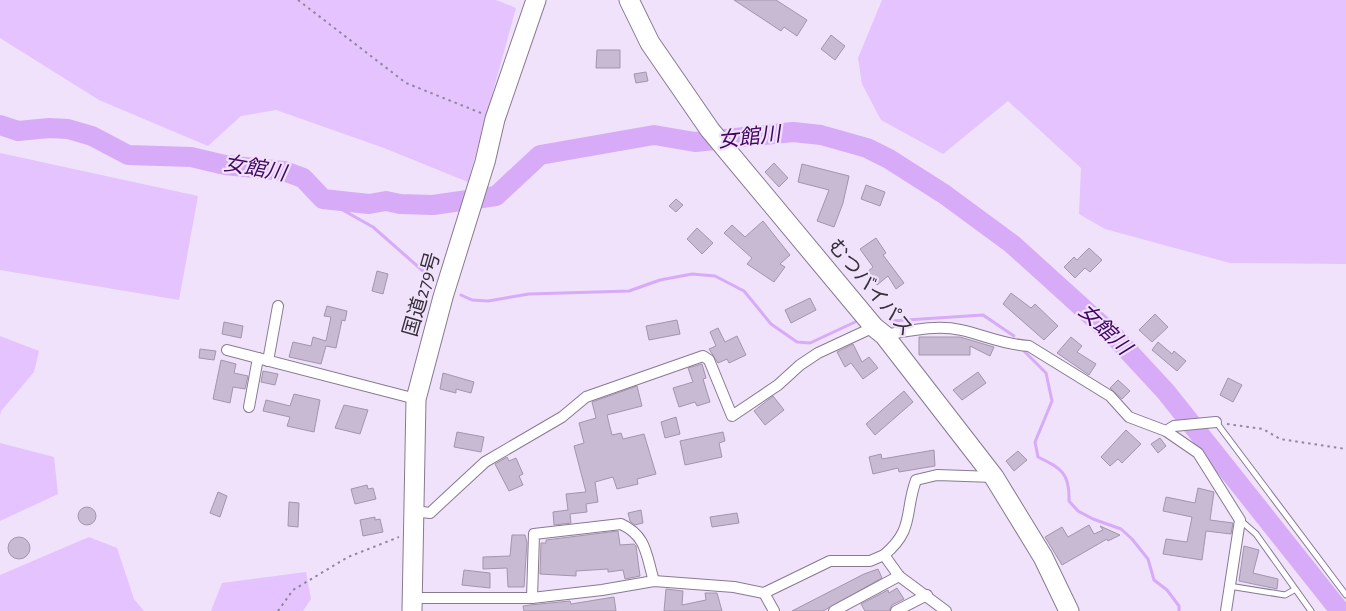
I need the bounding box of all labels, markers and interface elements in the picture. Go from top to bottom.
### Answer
water label: 女館川 [717,123,783,151]
water label: 女館川 [222,152,290,185]
street label: むつバイパス [824,235,917,340]
street label: 国道279号 [399,250,444,339]
water label: 女館川 [1075,299,1137,360]

